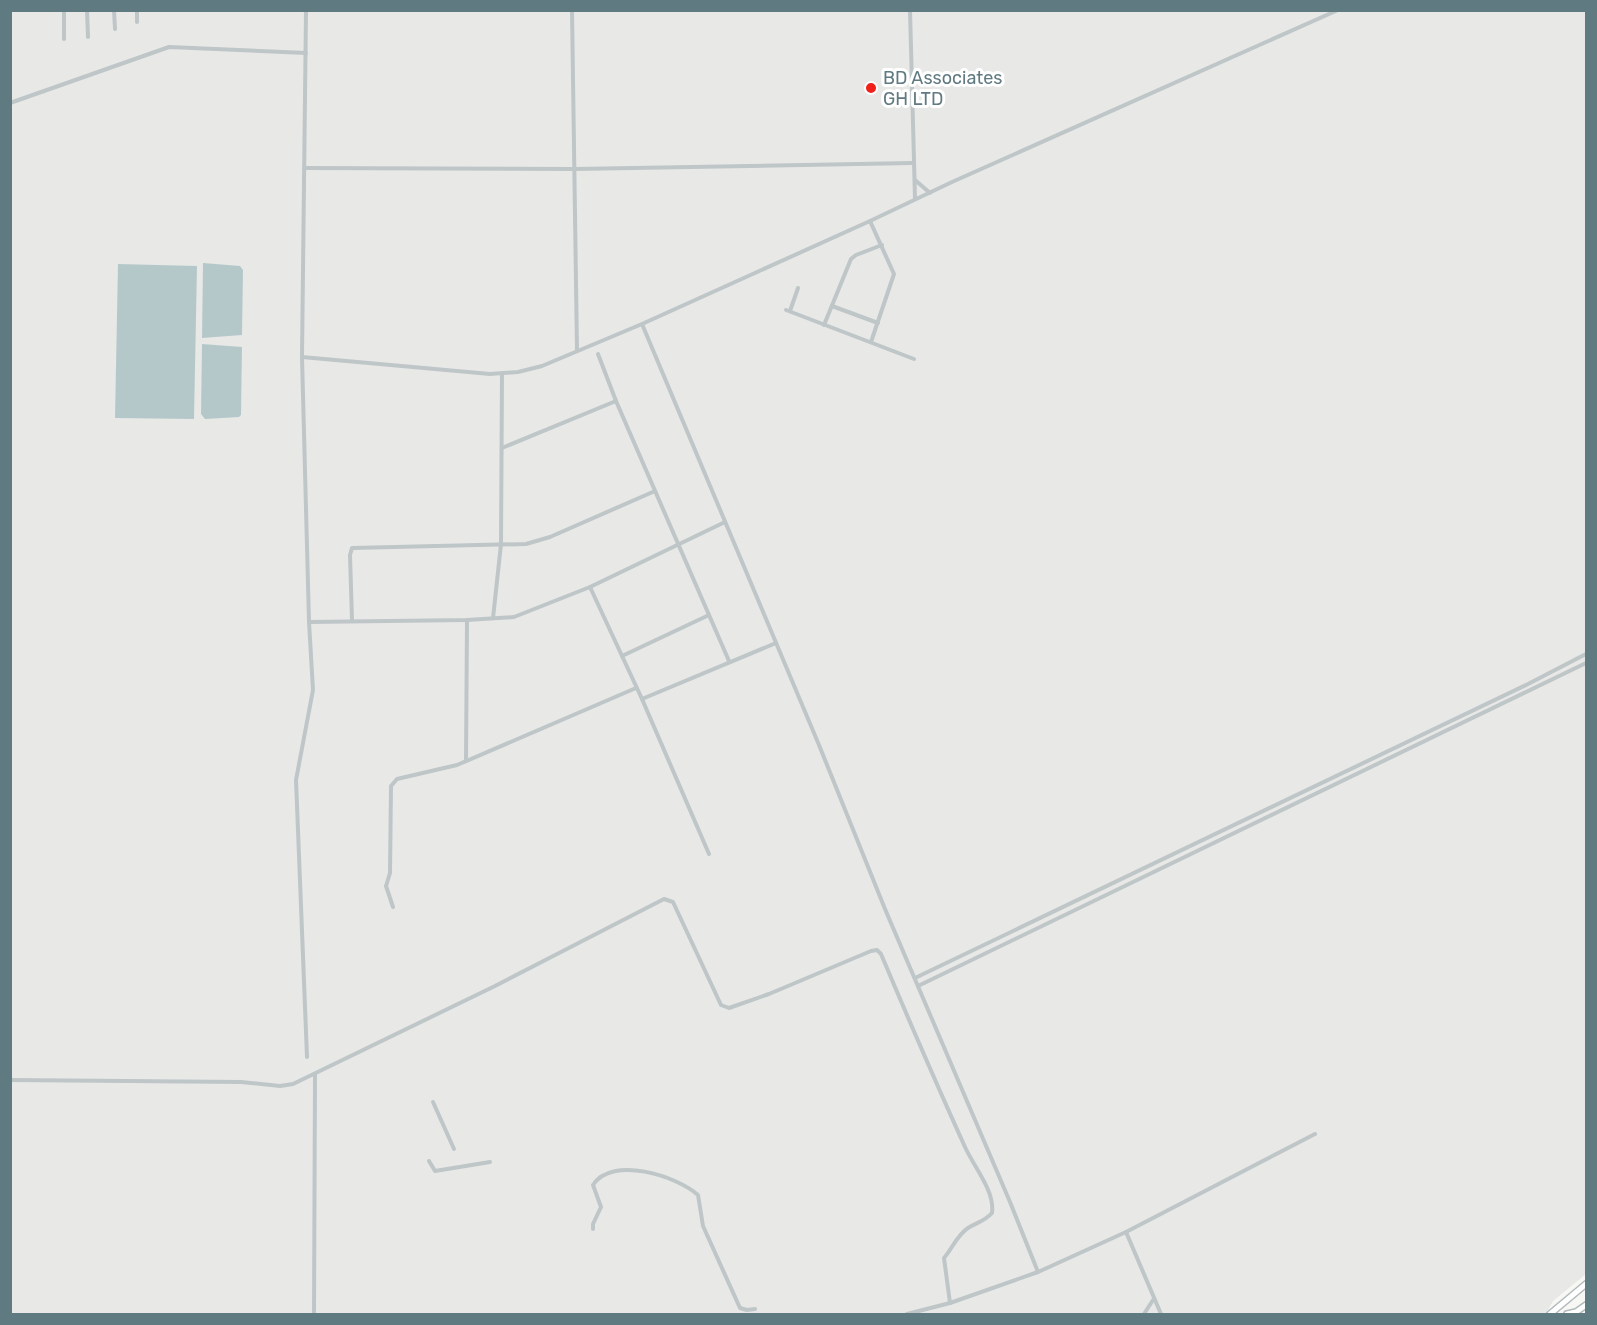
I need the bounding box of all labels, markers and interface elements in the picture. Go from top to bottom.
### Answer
place label: BD Associates GH LTD [883,67,1003,110]
marker: BD Associates GH LTD [864,81,878,95]

